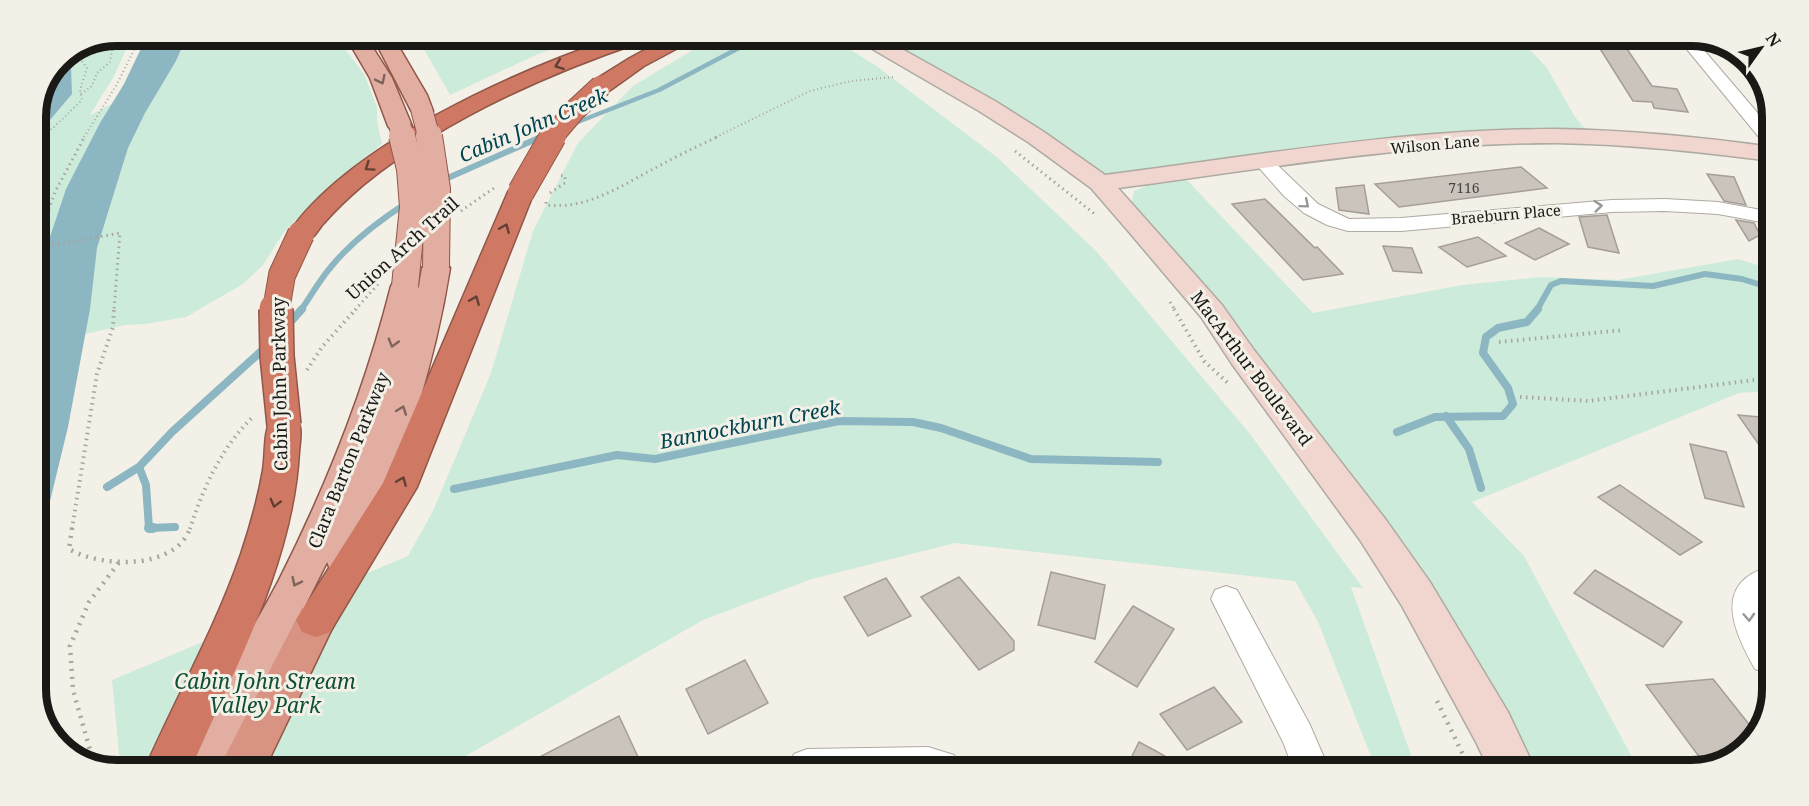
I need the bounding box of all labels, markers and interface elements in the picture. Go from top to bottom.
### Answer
north arrow [1731,18,1791,78]
text: N [1761,28,1786,51]
one-way arrow [554,58,565,70]
one-way arrow [373,74,385,85]
water label: Cabin John Creek [455,81,612,168]
street label: Wilson Lane [1389,130,1481,158]
one-way arrow [365,160,376,171]
house number: 7116 [1448,178,1480,197]
street label: Union Arch Trail [341,191,464,305]
one-way arrow [1298,196,1309,207]
street label: Braeburn Place [1450,199,1562,229]
one-way arrow [1593,200,1602,212]
one-way arrow [498,223,510,234]
street label: MacArthur Boulevard [1186,286,1318,450]
one-way arrow [468,295,480,306]
street label: Cabin John Parkway [265,296,293,471]
one-way arrow [387,338,400,348]
street label: Clara Barton Parkway [302,367,395,552]
water label: Bannockburn Creek [656,393,843,455]
one-way arrow [395,405,408,416]
one-way arrow [395,476,407,487]
one-way arrow [269,498,282,508]
one-way arrow [292,575,304,586]
one-way arrow [1742,613,1755,622]
park label: Cabin John Stream Valley Park [174,667,356,719]

